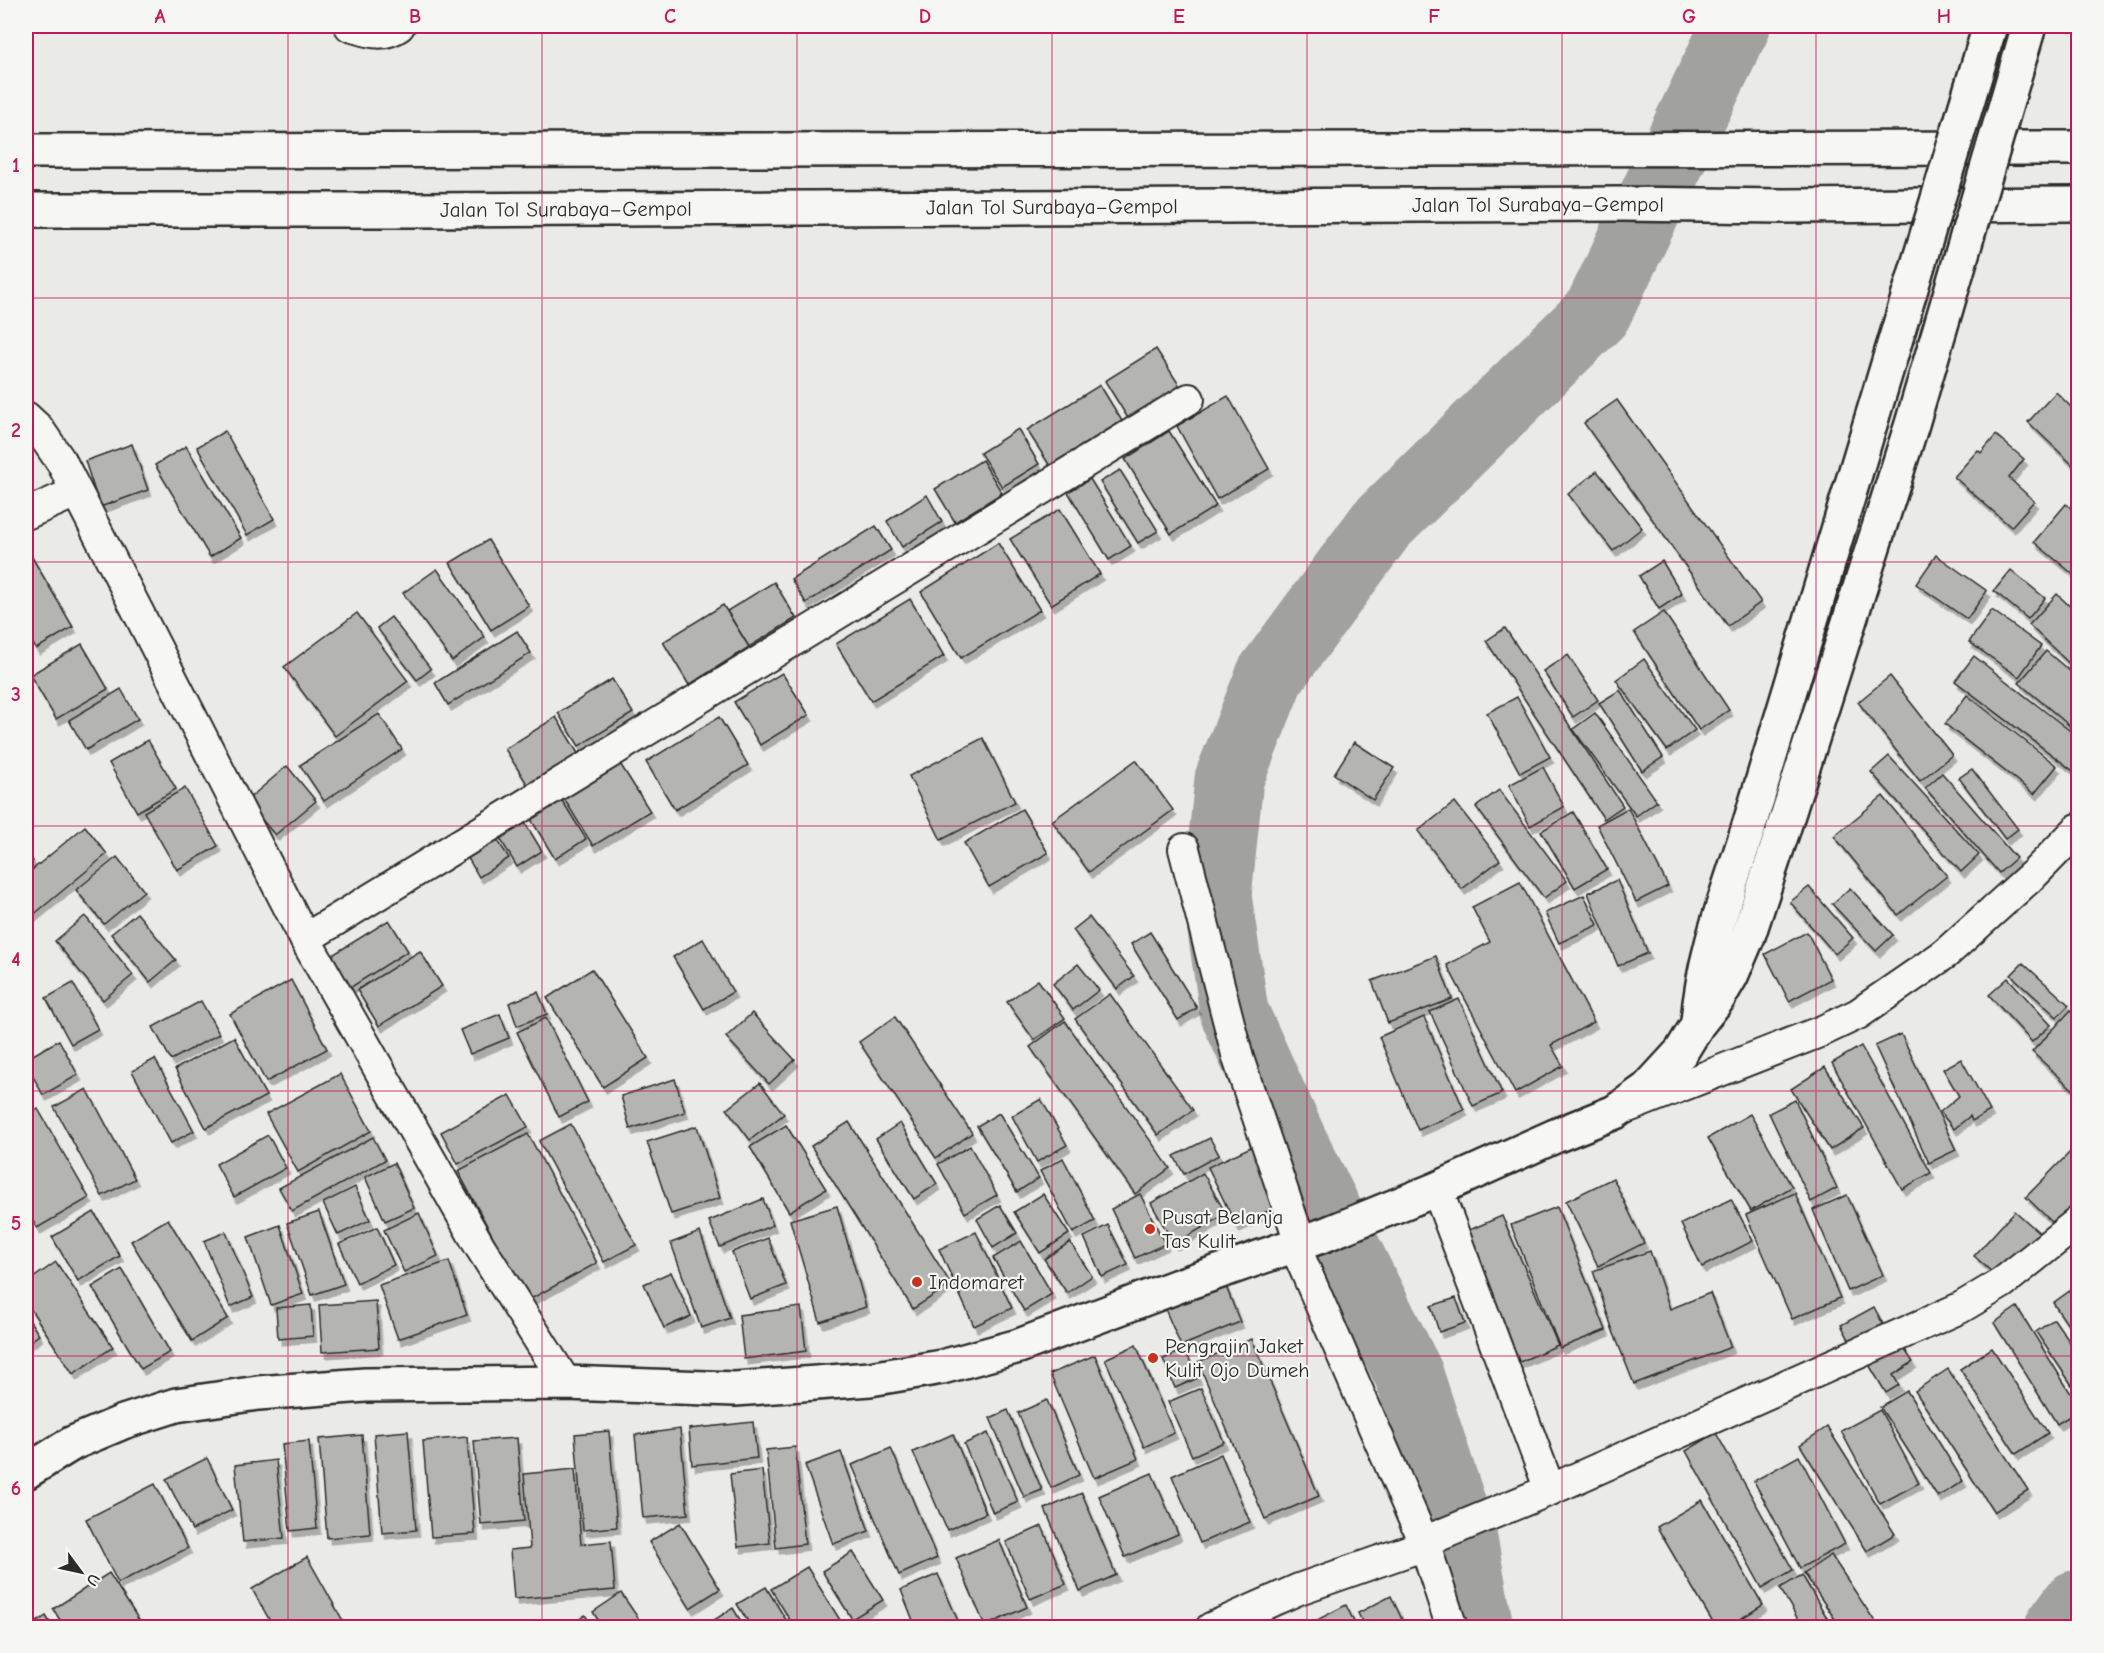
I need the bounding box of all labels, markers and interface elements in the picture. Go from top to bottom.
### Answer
text: A [154,5,166,28]
text: B [409,5,421,28]
text: C [664,5,676,28]
text: D [919,5,931,28]
text: E [1173,5,1185,28]
text: F [1428,5,1440,28]
text: G [1682,5,1696,28]
text: H [1937,5,1951,28]
text: 1 [12,154,20,177]
street label: Jalan Tol Surabaya–Gempol [1412,192,1664,217]
street label: Jalan Tol Surabaya–Gempol [926,194,1178,219]
street label: Jalan Tol Surabaya–Gempol [440,197,692,222]
text: 2 [11,419,21,442]
text: 3 [11,683,21,706]
text: 4 [11,948,21,971]
place label: Pusat Belanja Tas Kulit [1162,1205,1283,1253]
text: 5 [11,1212,21,1235]
marker: Pusat Belanja Tas Kulit [1143,1222,1157,1236]
place label: Indomaret [929,1270,1025,1294]
marker: Indomaret [910,1275,924,1289]
place label: Pengrajin Jaket Kulit Ojo Dumeh [1165,1334,1310,1382]
marker: Pengrajin Jaket Kulit Ojo Dumeh [1146,1351,1160,1365]
text: 6 [11,1477,21,1500]
north arrow [51,1542,111,1602]
text: U [82,1570,103,1589]

